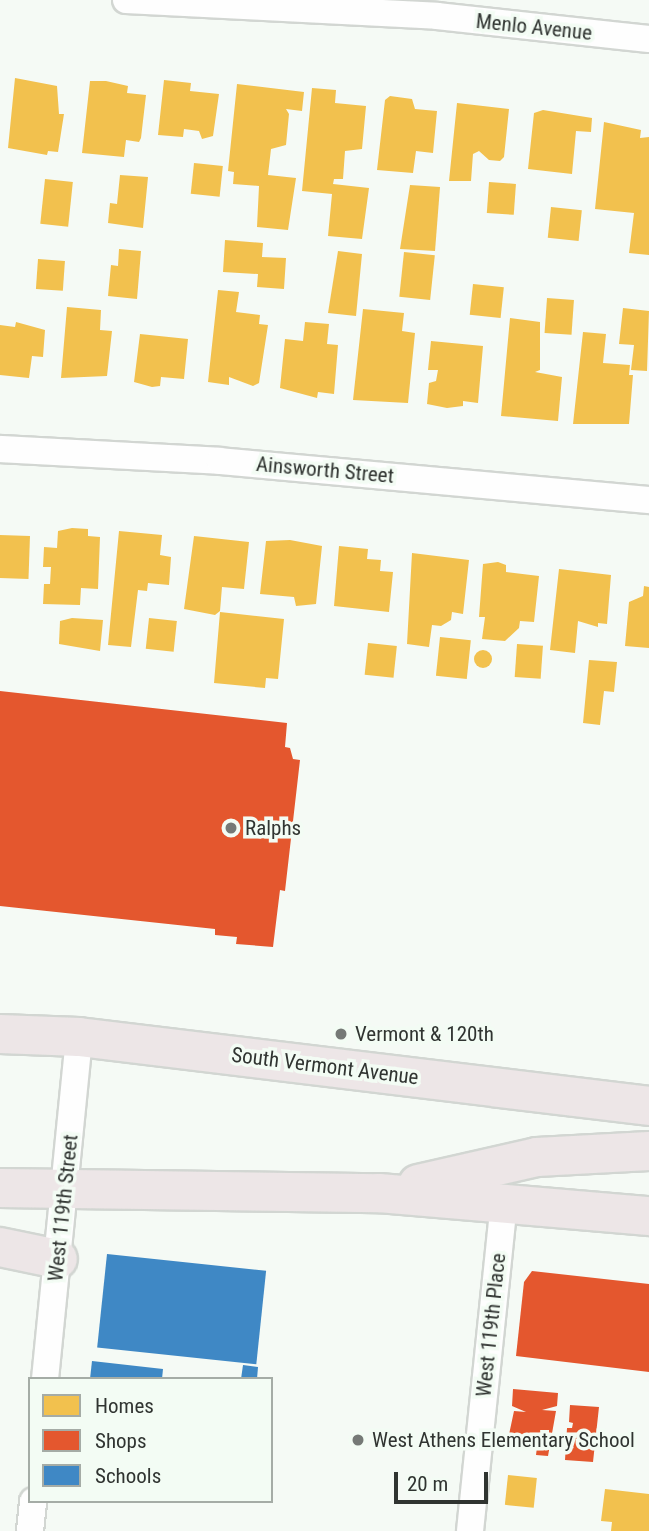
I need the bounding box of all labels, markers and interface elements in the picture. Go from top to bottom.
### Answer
street label: Menlo Avenue [475,8,593,46]
street label: Ainsworth Street [255,451,395,489]
place label: Ralphs [245,815,301,841]
marker: Ralphs [223,820,239,836]
place label: Vermont & 120th [355,1021,494,1047]
marker: Vermont & 120th [333,1026,349,1042]
street label: South Vermont Avenue [230,1042,420,1090]
street label: West 119th Street [43,1133,83,1283]
street label: West 119th Place [471,1252,511,1398]
legend [28,1377,273,1503]
text: Homes [95,1394,154,1418]
place label: West Athens Elementary School [372,1427,635,1453]
text: Shops [95,1429,147,1453]
marker: West Athens Elementary School [350,1432,366,1448]
scale bar [397,1458,491,1502]
text: Schools [95,1464,161,1488]
text: 20 m [407,1472,448,1496]

